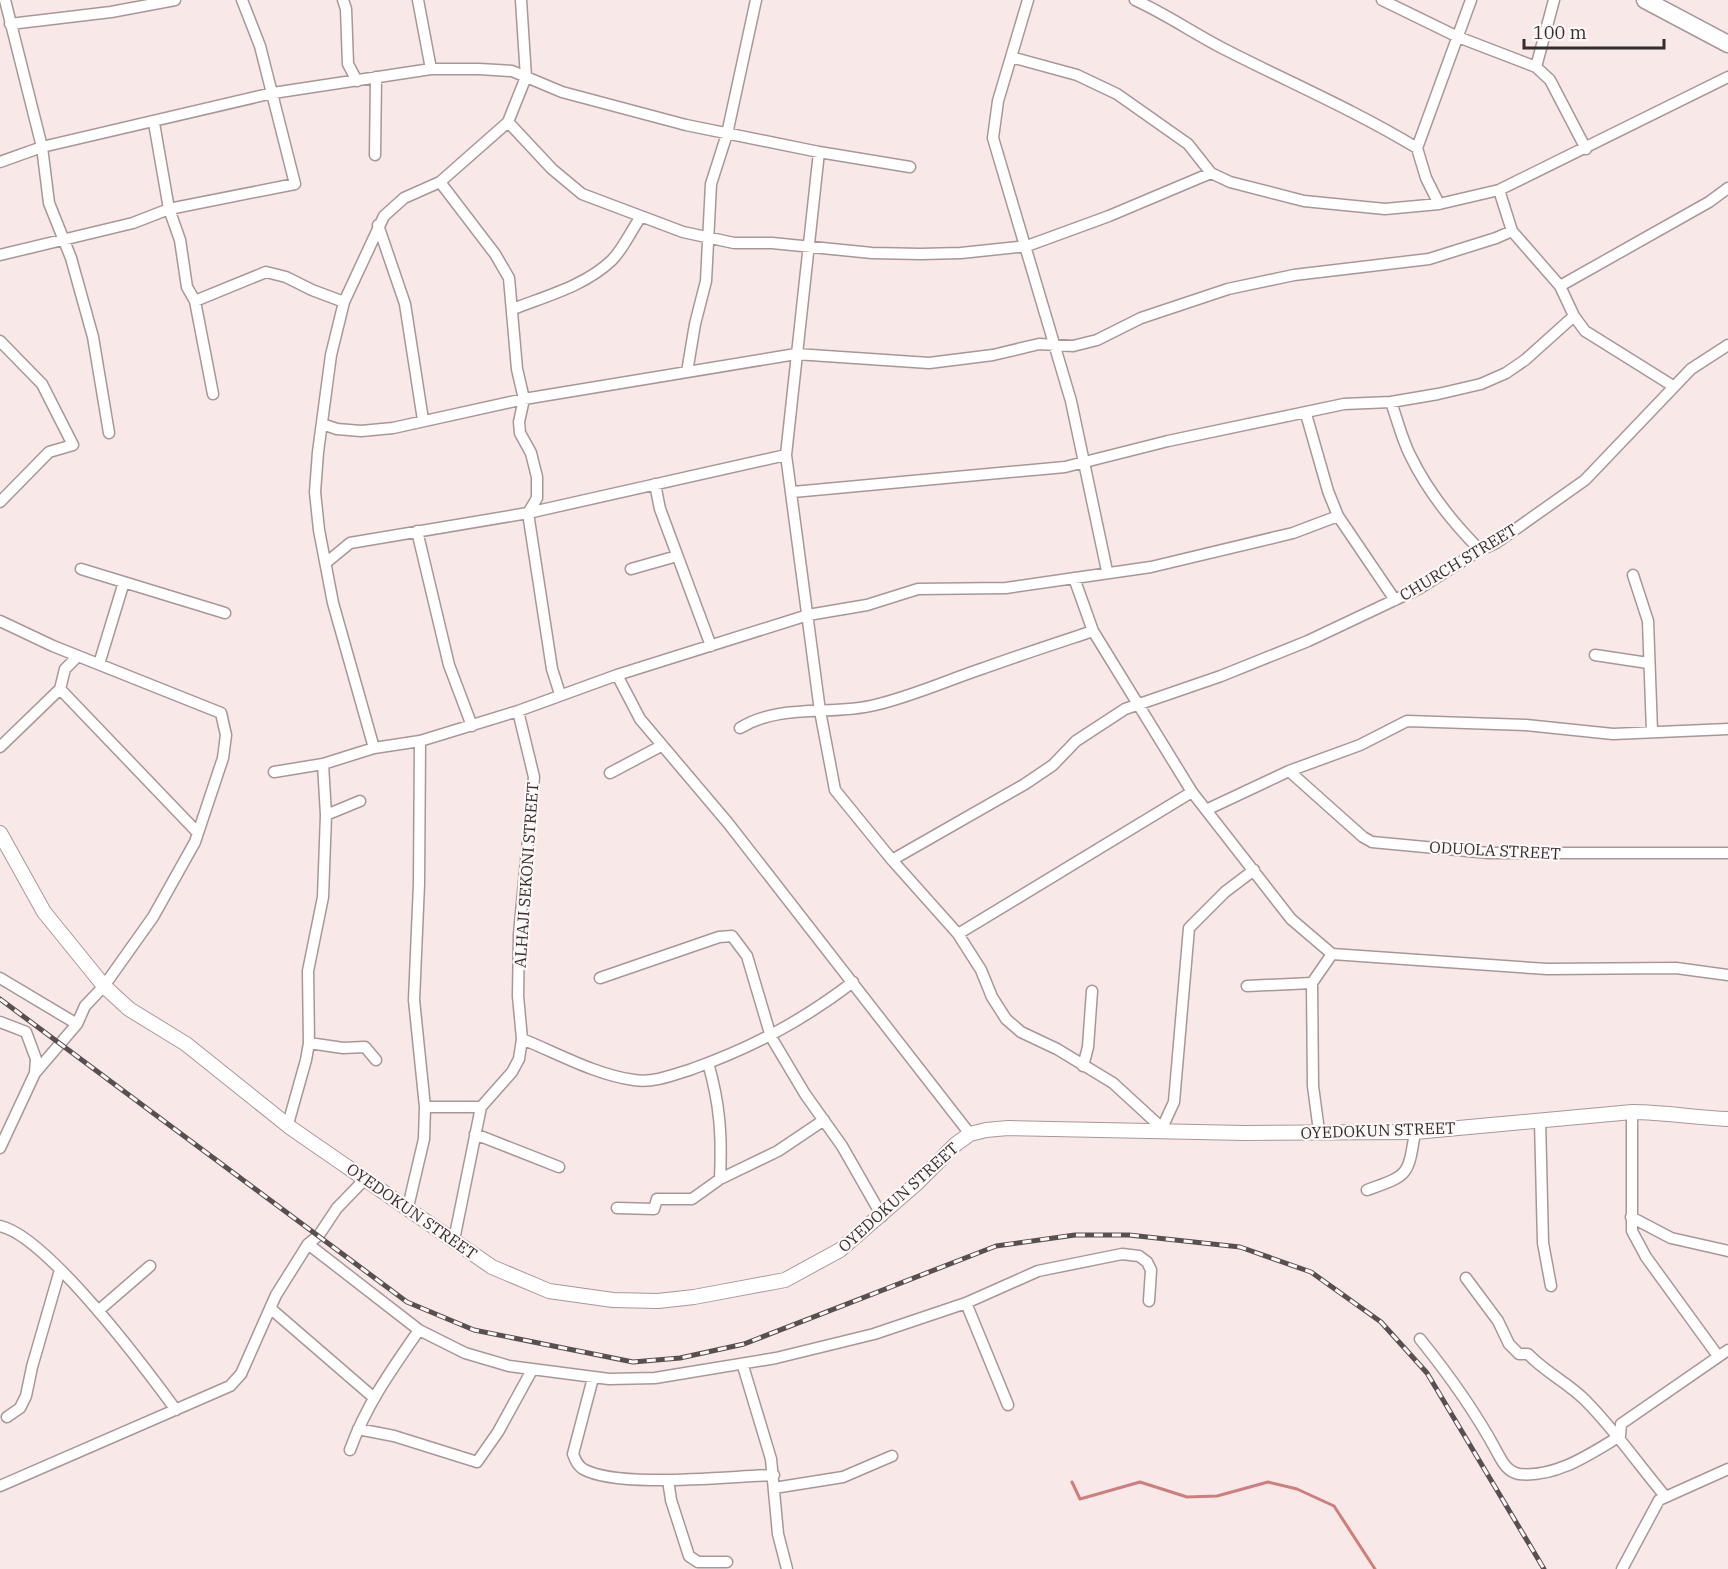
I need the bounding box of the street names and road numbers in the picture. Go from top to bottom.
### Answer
street label: CHURCH STREET [1396,519,1520,605]
street label: ALHAJI SEKONI STREET [510,782,542,968]
street label: ODUOLA STREET [1429,837,1561,863]
street label: OYEDOKUN STREET [1300,1117,1456,1143]
street label: OYEDOKUN STREET [834,1138,962,1256]
street label: OYEDOKUN STREET [343,1158,481,1264]

